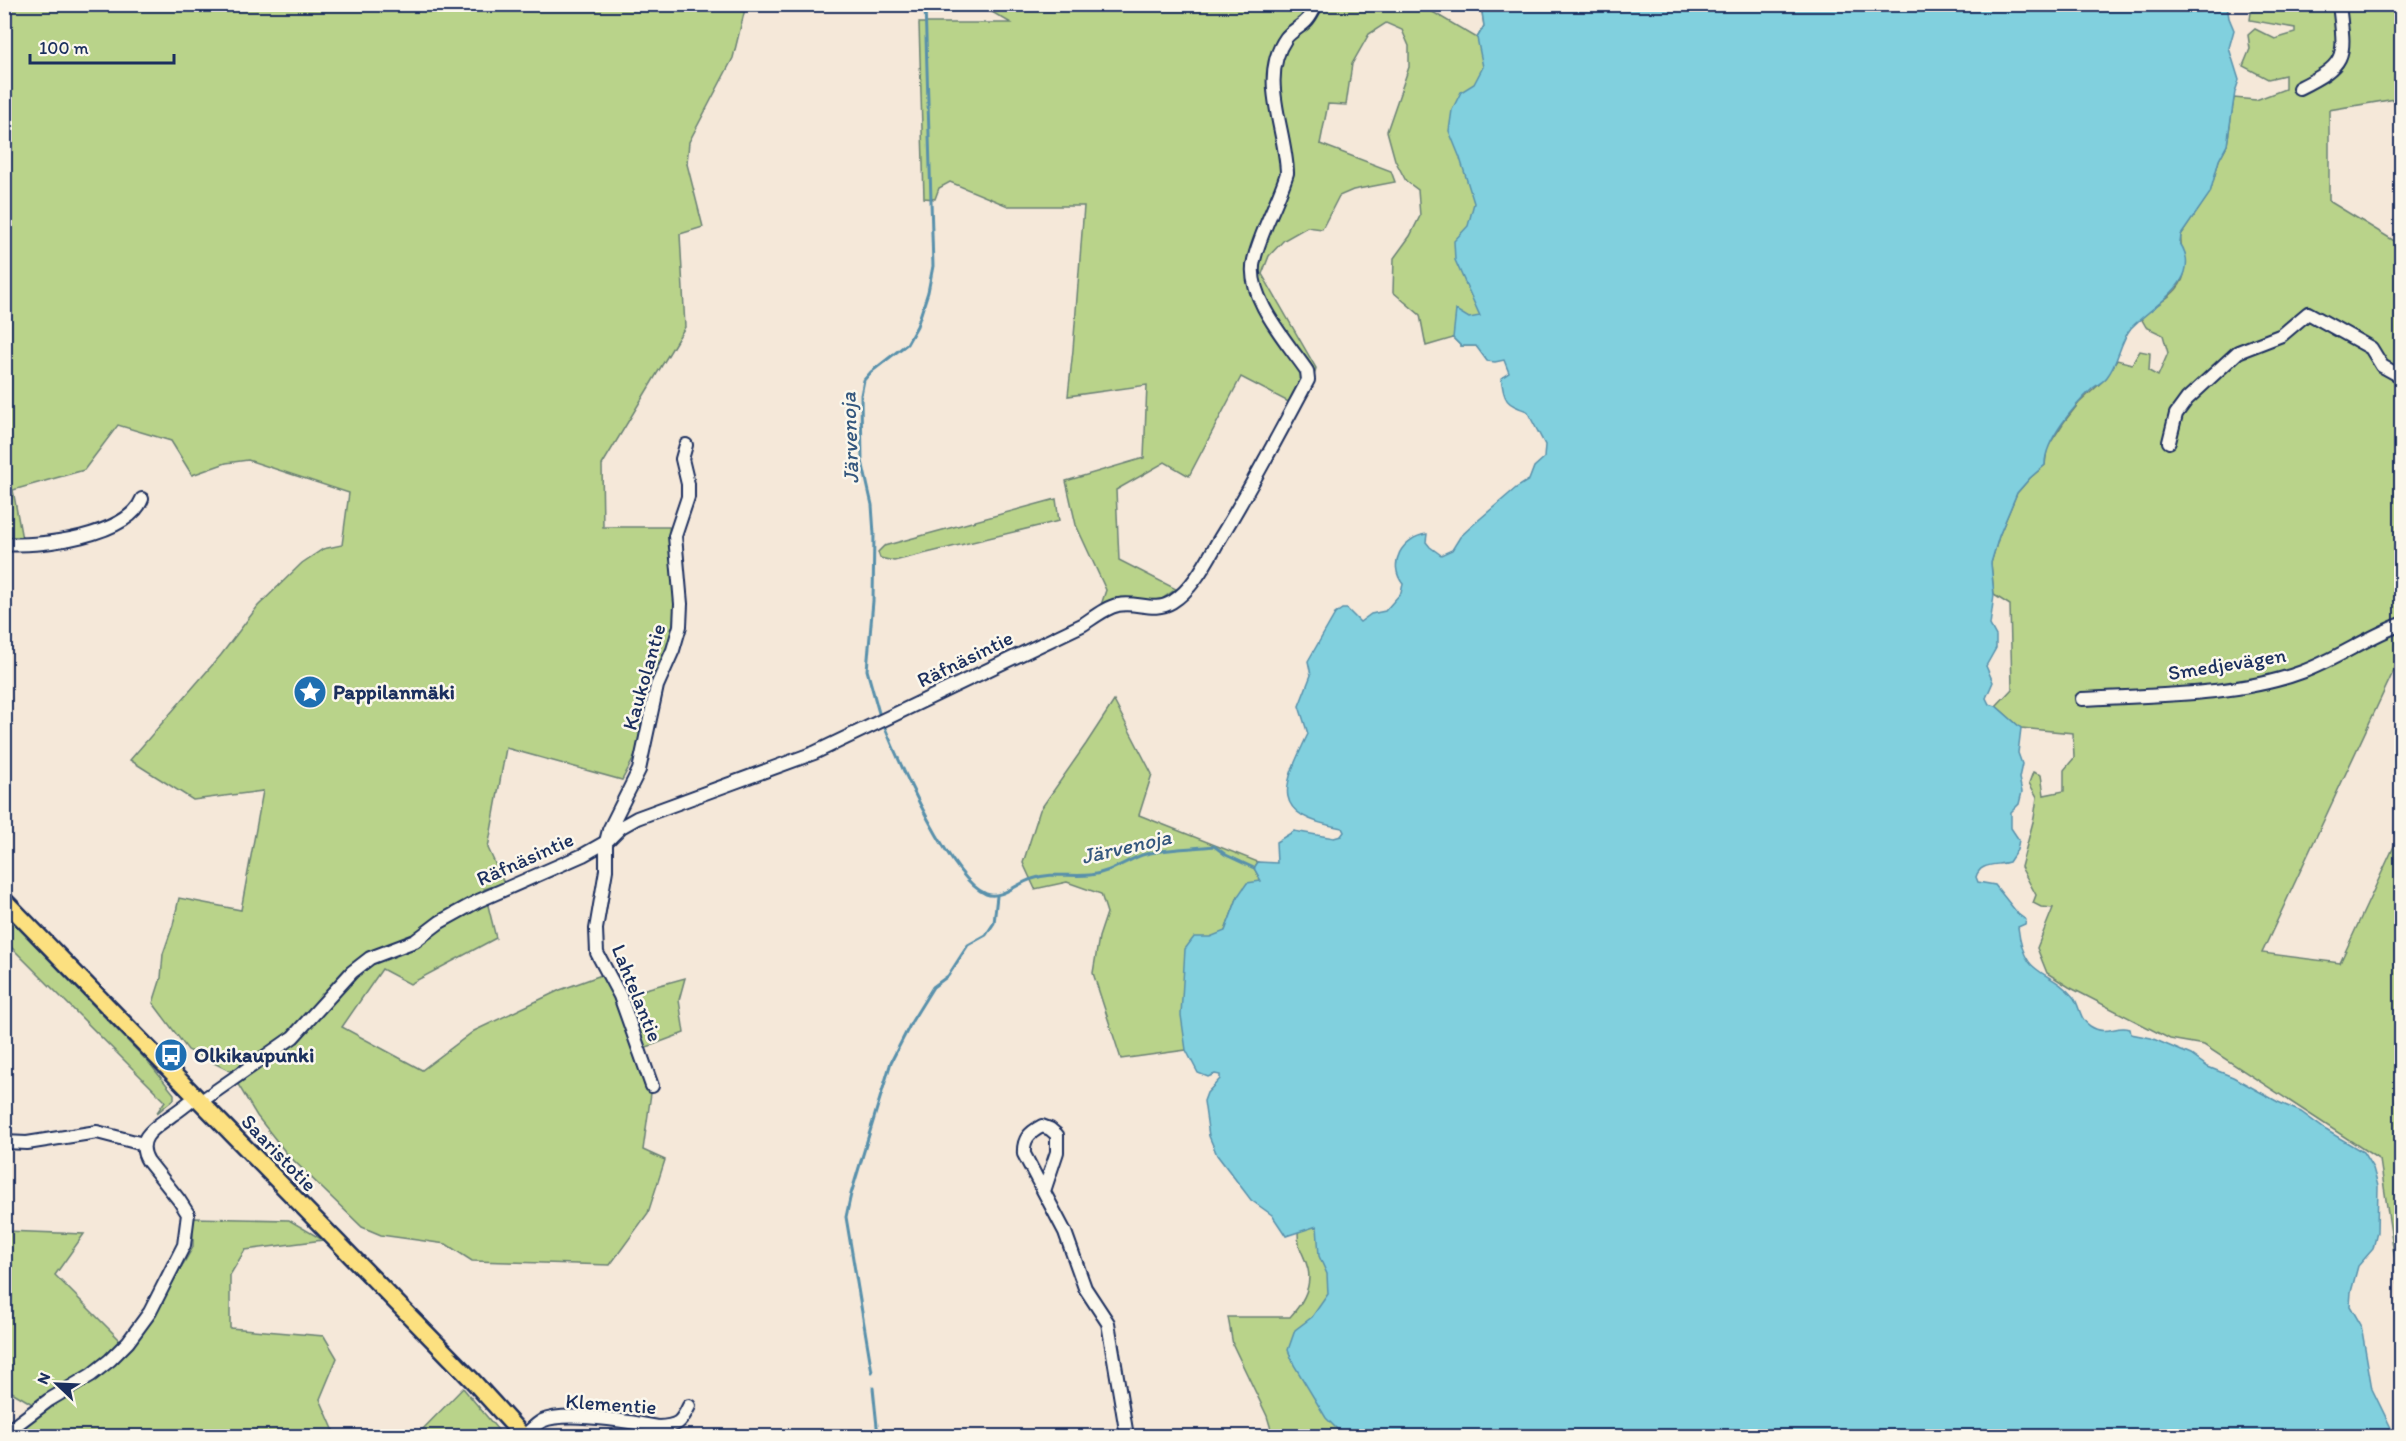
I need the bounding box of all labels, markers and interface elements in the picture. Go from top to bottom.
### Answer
scale bar [30,27,174,65]
text: 100 m [39,37,89,59]
water label: Järvenoja [834,391,865,484]
street label: Kaukolantie [616,621,671,733]
street label: Räfnäsintie [913,625,1017,692]
street label: Smedjevägen [2166,642,2288,685]
place icon: Pappilanmäki [292,674,328,710]
place label: Pappilanmäki [333,679,455,705]
water label: Järvenoja [1078,823,1174,870]
street label: Räfnäsintie [472,826,577,891]
street label: Lahtelantie [607,941,668,1045]
bus stop icon: Olkikaupunki [153,1037,189,1073]
place label: Olkikaupunki [194,1042,314,1068]
street label: Saaristotie [236,1109,322,1197]
north arrow [27,1354,87,1414]
text: N [33,1370,55,1387]
street label: Klementie [565,1388,658,1419]

